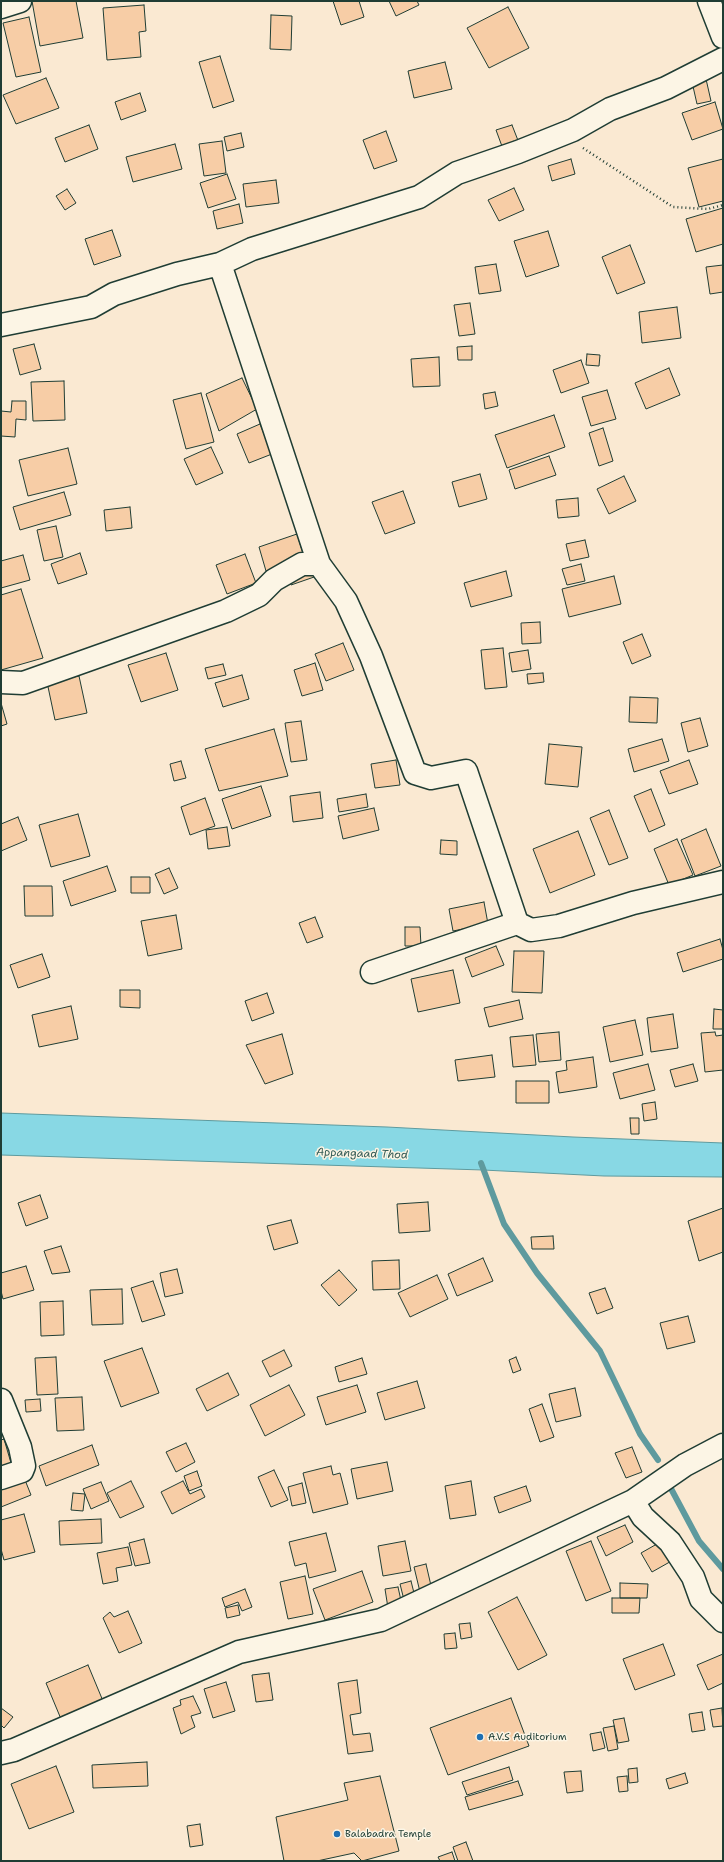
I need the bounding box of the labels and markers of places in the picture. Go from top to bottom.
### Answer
place label: A.V.S Auditorium [488,1731,567,1743]
marker: A.V.S Auditorium [475,1732,485,1742]
place label: Balabadra Temple [345,1828,431,1840]
marker: Balabadra Temple [332,1829,342,1839]

